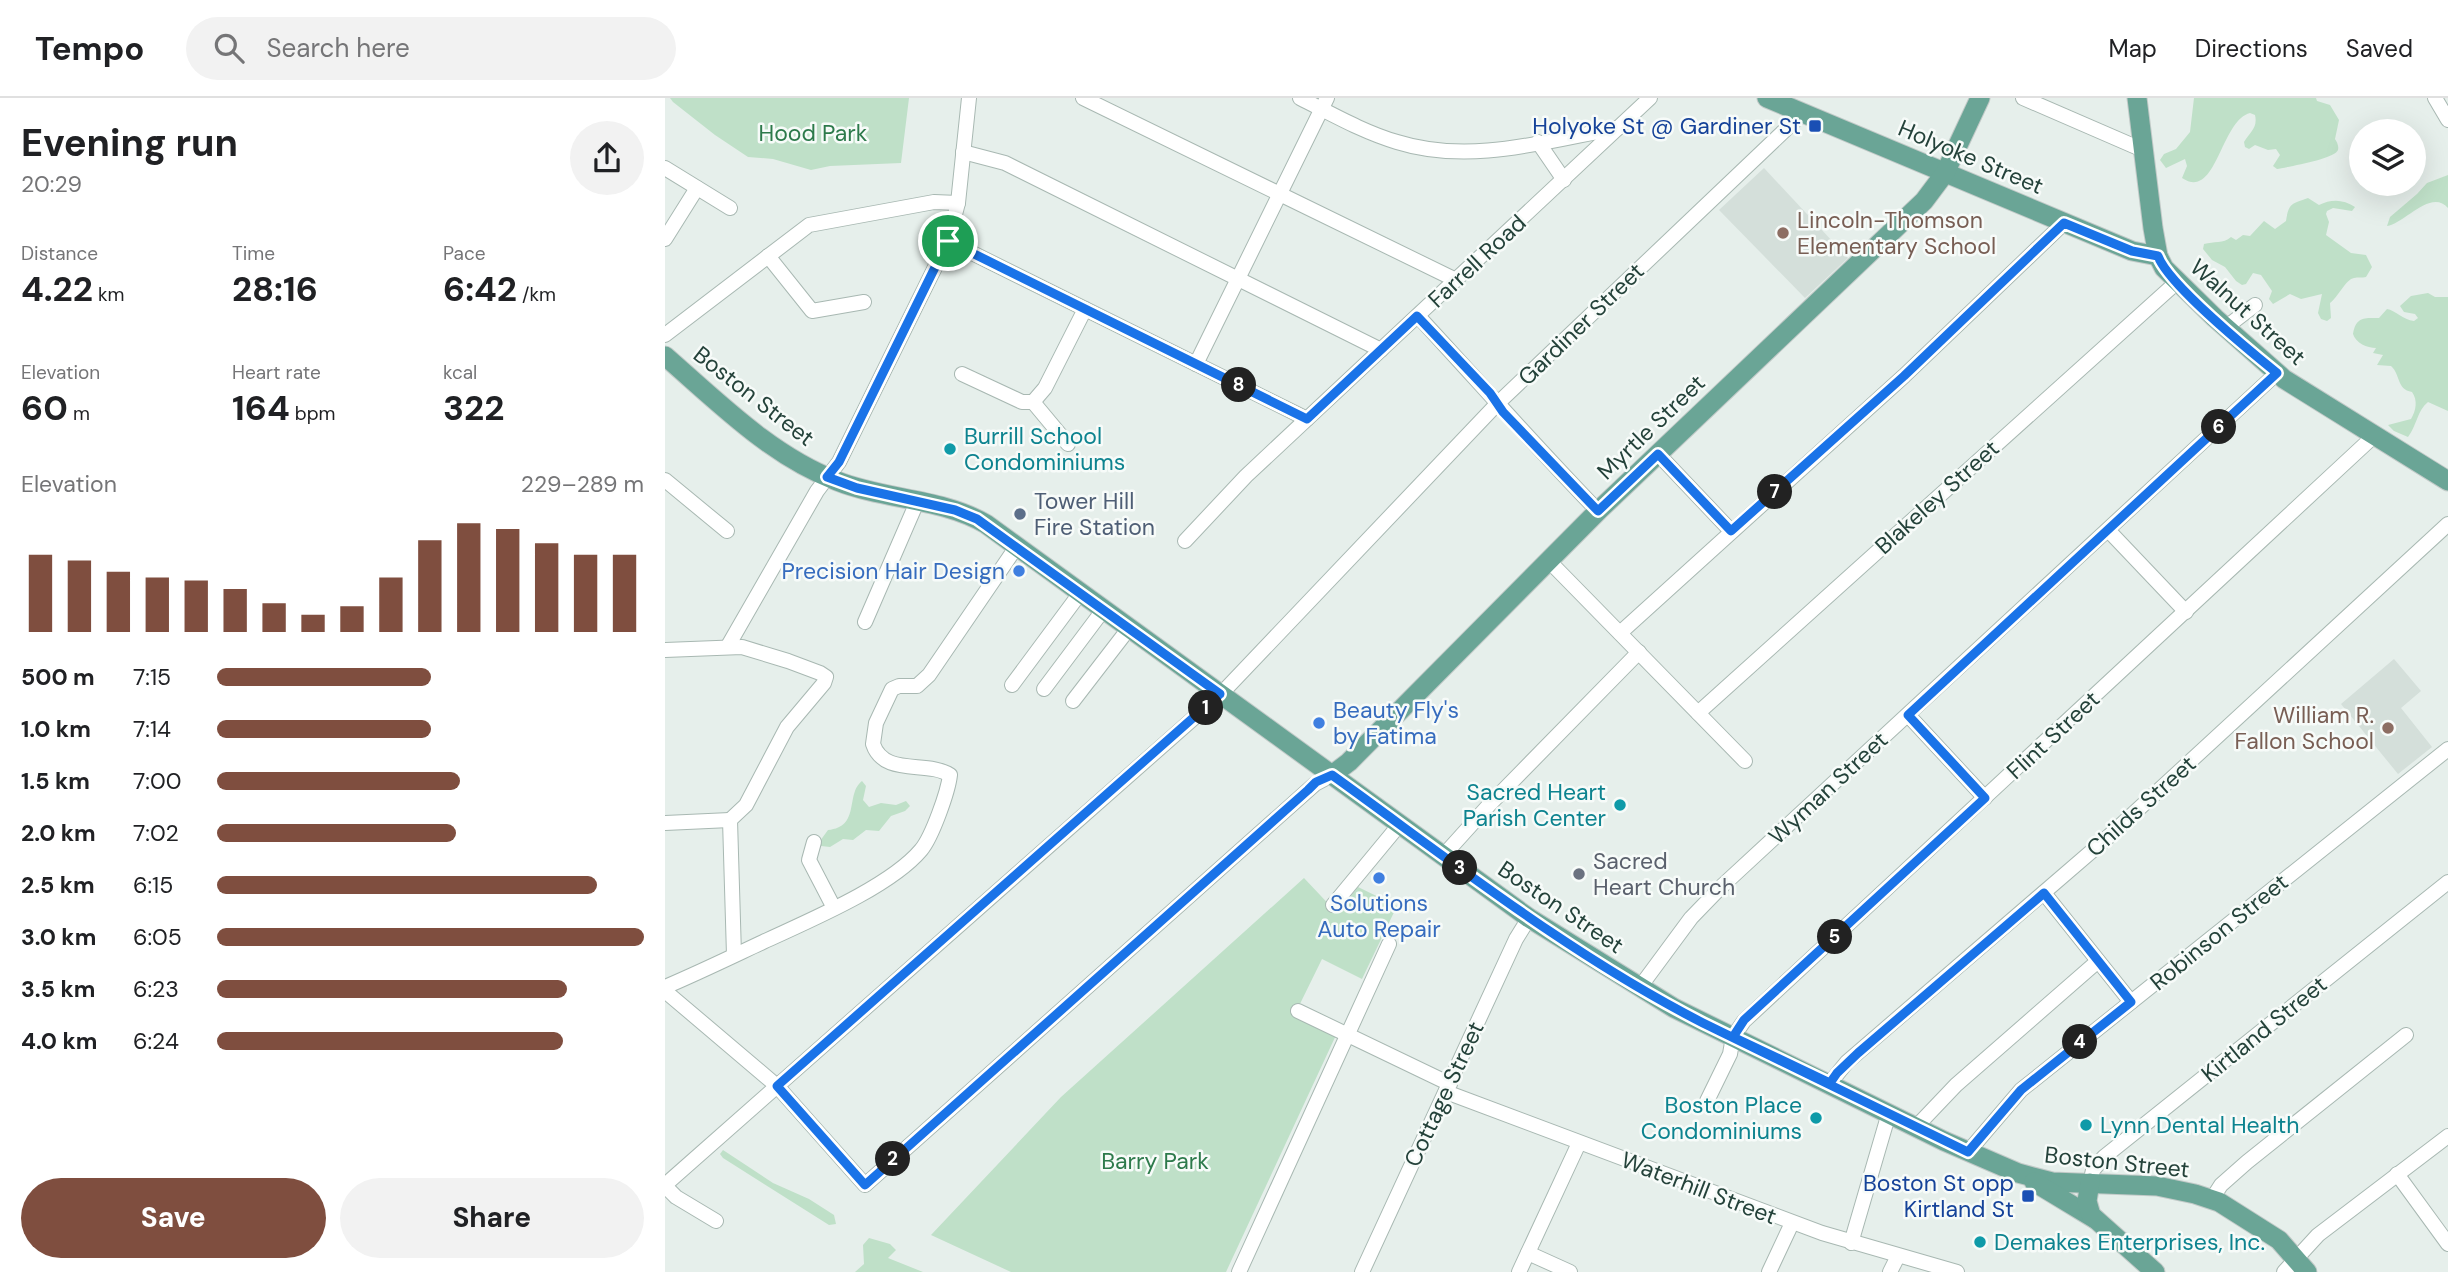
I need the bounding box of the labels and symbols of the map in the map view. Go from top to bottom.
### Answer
place label: Holyoke St @ Gardiner St [1532,111,1801,141]
street label: Holyoke Street [1894,113,2048,201]
park label: Hood Park [759,118,868,148]
marker: Holyoke St @ Gardiner St [1807,118,1823,134]
place label: Lincoln-Thomson Elementary School [1797,205,1996,261]
street label: Farrell Road [1422,208,1532,314]
pin [918,211,978,271]
marker: Lincoln-Thomson Elementary School [1775,225,1791,241]
street label: Walnut Street [2184,252,2312,372]
street label: Gardiner Street [1512,256,1650,392]
street label: Boston Street [687,339,821,453]
pin: 8 [1221,368,1257,402]
street label: Myrtle Street [1591,368,1711,486]
pin: 6 [2201,410,2237,444]
place label: Burrill School Condominiums [964,421,1125,477]
street label: Blakeley Street [1869,433,2005,561]
marker: Burrill School Condominiums [942,441,958,457]
pin: 7 [1757,474,1793,510]
place label: Tower Hill Fire Station [1034,486,1155,542]
marker: Tower Hill Fire Station [1012,506,1028,522]
place label: Precision Hair Design [782,556,1005,586]
marker: Precision Hair Design [1011,563,1027,579]
street label: Flint Street [2000,684,2106,786]
pin: 1 [1189,690,1223,726]
place label: Beauty Fly's by Fatima [1333,695,1459,751]
place label: William R. Fallon School [2235,700,2374,756]
marker: Beauty Fly's by Fatima [1311,715,1327,731]
marker: William R. Fallon School [2380,720,2396,736]
street label: Wyman Street [1762,725,1894,851]
street label: Childs Street [2080,749,2202,863]
place label: Sacred Heart Parish Center [1463,777,1606,833]
marker: Sacred Heart Parish Center [1612,797,1628,813]
place label: Sacred Heart Church [1593,846,1735,902]
pin: 3 [1443,850,1477,886]
street label: Boston Street [1492,854,1630,960]
marker: Sacred Heart Church [1571,866,1587,882]
street label: Robinson Street [2144,867,2294,997]
marker: Solutions Auto Repair [1371,870,1387,886]
place label: Solutions Auto Repair [1317,888,1441,944]
pin: 5 [1817,920,1853,954]
street label: Kirtland Street [2195,969,2333,1089]
street label: Cottage Street [1397,1017,1491,1171]
pin: 4 [2063,1024,2097,1060]
place label: Boston Place Condominiums [1641,1090,1802,1146]
marker: Boston Place Condominiums [1808,1110,1824,1126]
place label: Lynn Dental Health [2100,1110,2300,1140]
marker: Lynn Dental Health [2078,1117,2094,1133]
street label: Boston Street [2043,1139,2191,1185]
pin: 2 [875,1142,911,1176]
street label: Waterhill Street [1617,1145,1781,1231]
park label: Barry Park [1101,1146,1209,1176]
place label: Boston St opp Kirtland St [1863,1168,2014,1224]
marker: Boston St opp Kirtland St [2020,1188,2036,1204]
place label: Demakes Enterprises, Inc. [1994,1227,2265,1257]
marker: Demakes Enterprises, Inc. [1972,1234,1988,1250]

